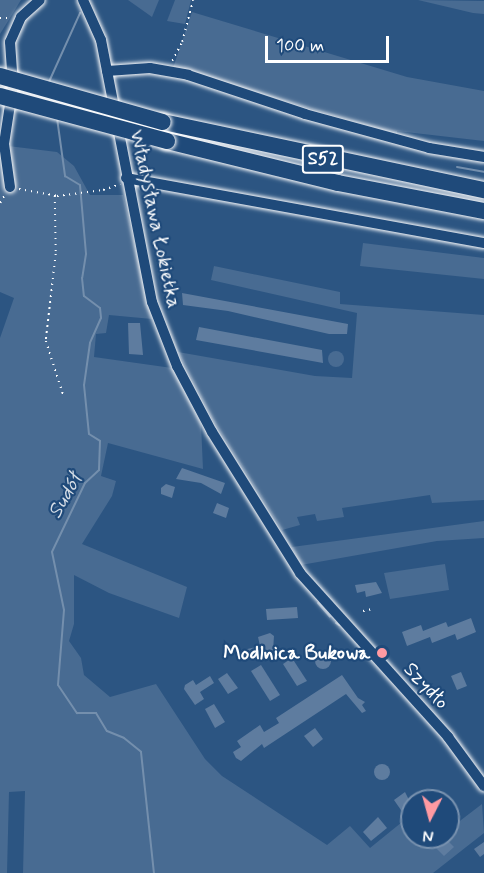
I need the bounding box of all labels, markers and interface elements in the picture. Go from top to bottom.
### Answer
scale bar [268,24,392,62]
text: 100 m [276,34,324,58]
street label: Władysława Łokietka [124,128,186,310]
road number: S52 [300,144,346,174]
water label: Sudół [42,469,88,523]
place label: Modlnica Bukowa [220,641,370,665]
marker: Modlnica Bukowa [375,646,389,660]
street label: Szydło [398,657,454,715]
north arrow [400,789,460,849]
text: N [422,824,435,846]

